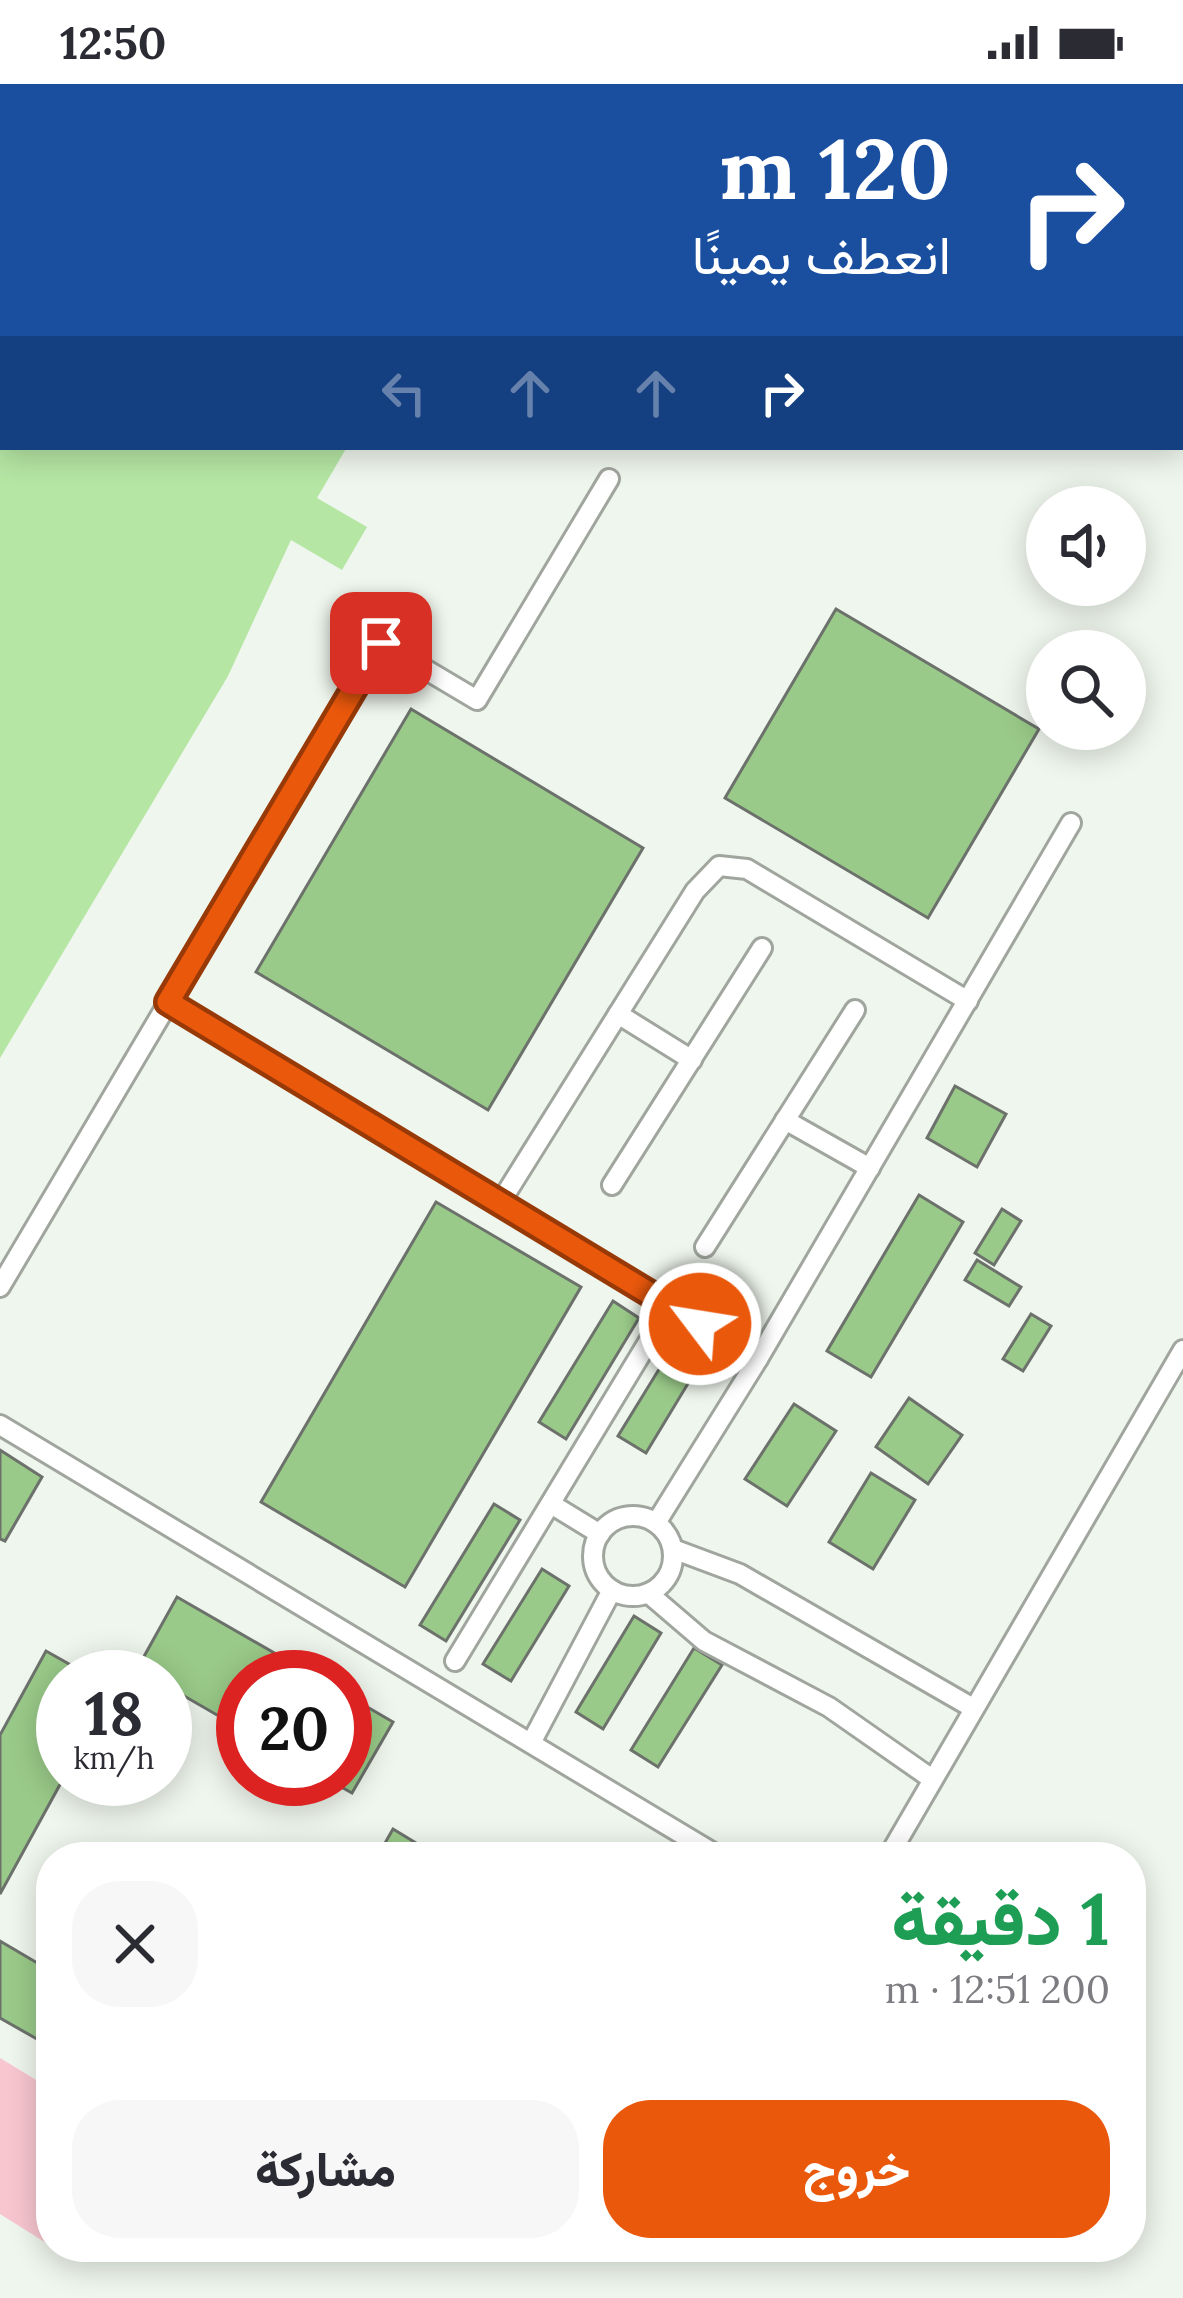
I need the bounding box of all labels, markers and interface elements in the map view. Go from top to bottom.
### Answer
text: 12:50 [60,14,166,71]
text: 120 m [719,114,951,222]
icon: right [993,132,1149,288]
text: انعطف يمينًا [692,220,951,289]
icon: left [371,360,437,426]
icon: ahead [497,360,563,426]
icon: ahead [623,360,689,426]
icon: right [749,360,815,426]
map controls [1026,486,1146,750]
button: sound [1026,486,1146,606]
pin [330,592,432,694]
icon: arrive [348,610,414,676]
button: search [1026,630,1146,750]
position arrow [637,1261,763,1387]
speed limit sign: 20 [216,1650,372,1806]
text: 18 [85,1675,143,1751]
text: km/h [73,1739,155,1777]
text: 1 دقيقة [891,1873,1110,1965]
button: close [72,1881,198,2007]
text: 200 m · 12:51 [885,1964,1110,2014]
button: مشاركة [72,2100,579,2238]
button: خروج [603,2100,1110,2238]

